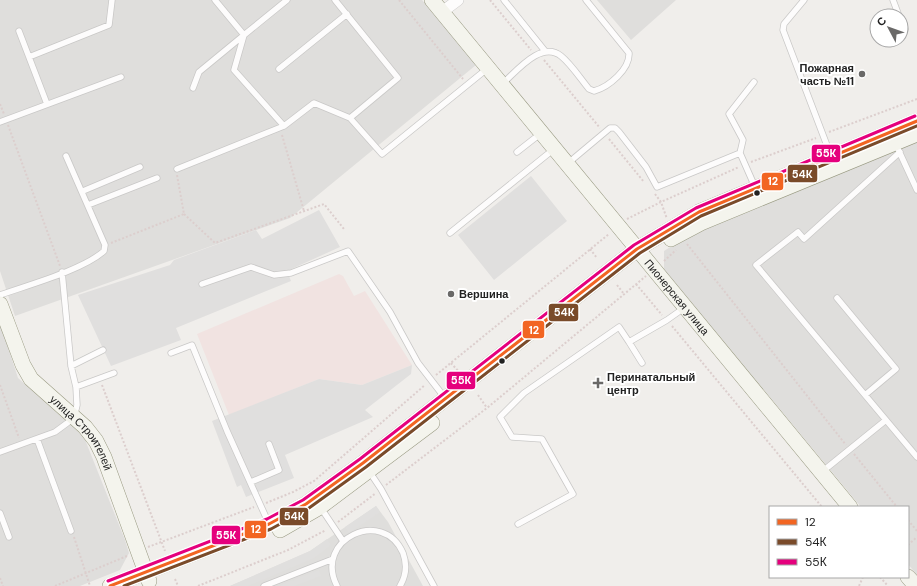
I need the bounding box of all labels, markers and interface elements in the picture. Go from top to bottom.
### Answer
north arrow [869,8,909,48]
text: С [874,14,889,29]
place label: Пожарная часть №11 [800,61,854,88]
marker: Пожарная часть №11 [857,69,867,79]
line badge: 55К [811,144,841,163]
text: 55К [816,146,836,160]
line badge: 54К [787,164,818,183]
text: 54К [792,167,813,181]
line badge: 12 [761,172,784,191]
text: 12 [768,174,778,188]
unlabelled marker [752,188,762,198]
street label: Пионерская улица [641,256,713,339]
place label: Вершина [459,287,509,301]
marker: Вершина [446,289,456,299]
line badge: 54К [548,303,579,322]
text: 54К [554,305,575,319]
line badge: 12 [522,320,545,339]
text: 12 [529,323,539,337]
unlabelled marker [497,356,507,366]
place label: Перинатальный центр [607,370,695,397]
line badge: 55К [446,371,476,390]
text: 55К [451,373,471,387]
marker: Перинатальный центр [592,377,604,389]
street label: улица Строителей [47,392,115,472]
legend [769,506,909,578]
line badge: 54К [279,507,309,526]
text: 54К [284,509,305,523]
text: 12 [805,514,816,530]
line badge: 12 [244,520,267,539]
text: 12 [251,522,261,536]
line badge: 55К [211,525,241,545]
text: 55К [216,528,236,542]
text: 54К [805,534,827,550]
text: 55К [805,554,827,570]

